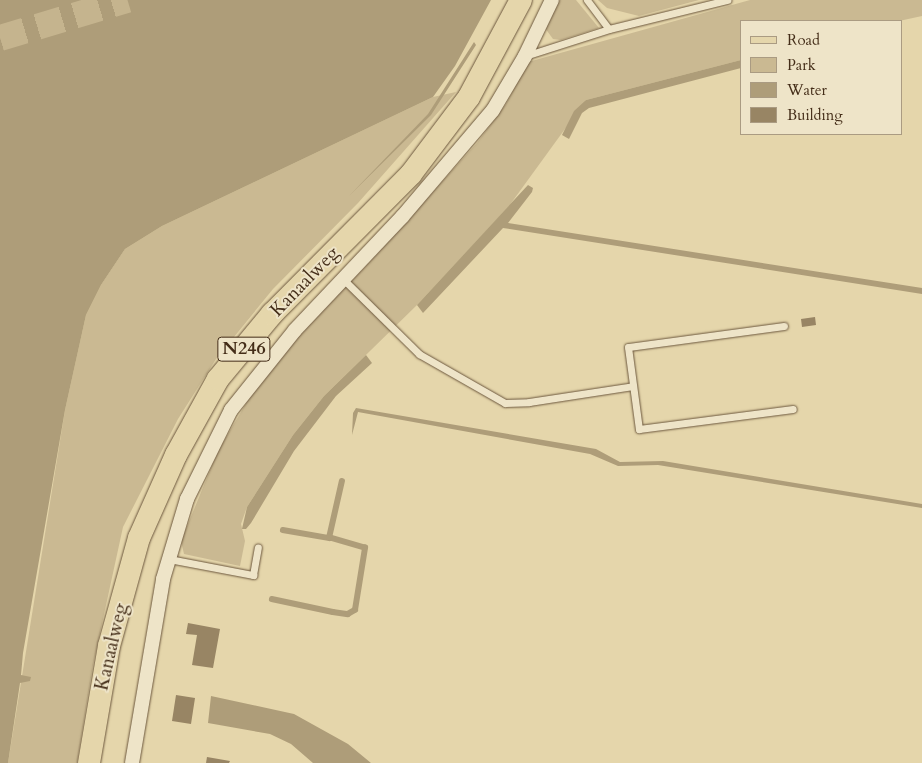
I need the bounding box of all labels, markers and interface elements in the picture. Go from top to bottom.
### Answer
legend [740,20,902,135]
text: Road [787,30,820,50]
text: Park [787,55,816,75]
text: Water [787,80,827,100]
text: Building [787,105,843,125]
street label: Kanaalweg [266,242,344,322]
road number: N246 [216,334,272,364]
street label: Kanaalweg [91,601,133,693]

